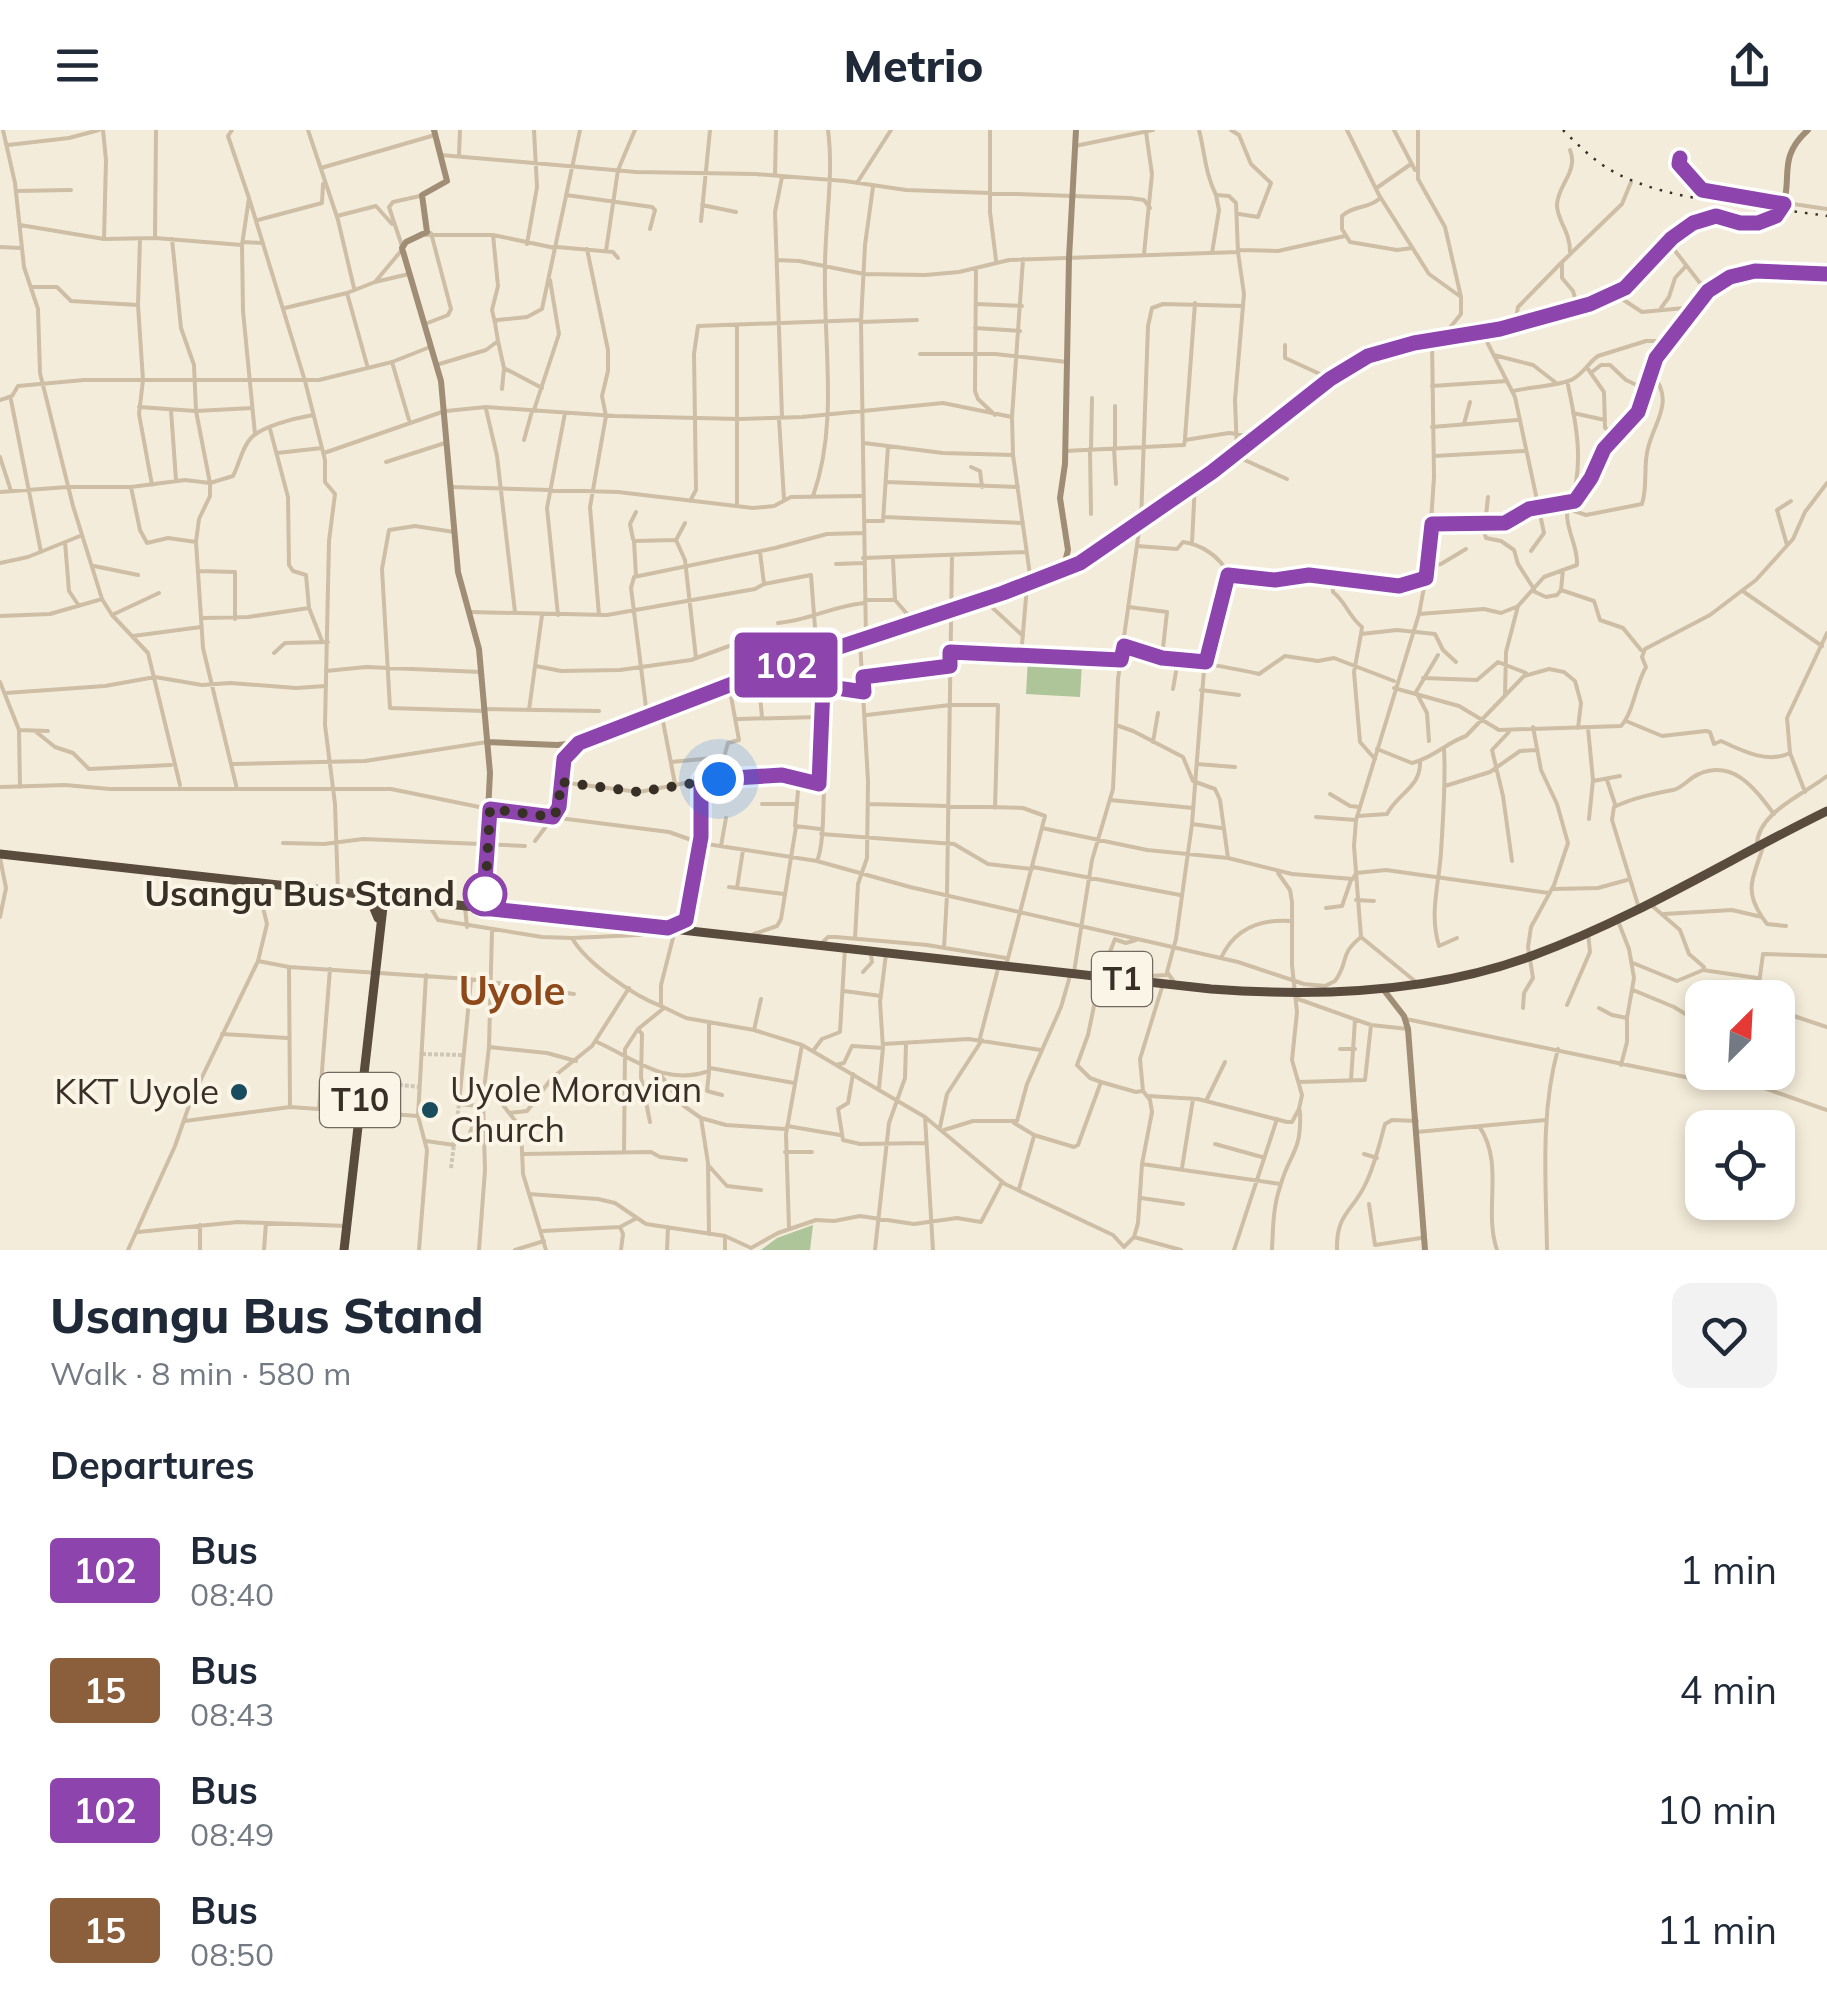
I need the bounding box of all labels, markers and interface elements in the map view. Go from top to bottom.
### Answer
text: Metrio [844,37,983,93]
icon: menu [50,38,105,93]
icon: share [1722,38,1777,93]
line badge: 102 [728,632,844,698]
text: 102 [754,643,818,687]
your location [694,754,744,804]
place label: Usangu Bus Stand [144,871,455,915]
marker: Usangu Bus Stand [464,873,506,915]
road number: T1 [1092,952,1152,1006]
district label: Uyole [459,965,565,1015]
north arrow [1685,980,1795,1090]
map controls [1685,980,1795,1220]
place label: Uyole Moravian Church [450,1067,702,1151]
place label: KKT Uyole [54,1069,219,1113]
road number: T10 [320,1073,400,1127]
marker: KKT Uyole [228,1081,250,1103]
marker: Uyole Moravian Church [419,1099,441,1121]
button: locate [1685,1110,1795,1220]
button: heart [1672,1283,1777,1388]
text: Usangu Bus Stand [50,1285,483,1345]
text: Walk · 8 min · 580 m [50,1353,351,1393]
text: Departures [50,1441,254,1489]
text: Bus [190,1526,258,1574]
text: 1 min [1680,1546,1777,1594]
text: 102 [73,1548,137,1592]
text: 08:40 [190,1574,274,1614]
text: Bus [190,1646,258,1694]
text: 4 min [1680,1666,1777,1714]
text: 15 [84,1668,126,1712]
text: 08:43 [190,1694,274,1734]
text: Bus [190,1766,258,1814]
text: 10 min [1657,1786,1777,1834]
text: 102 [73,1788,137,1832]
text: 08:49 [190,1814,274,1854]
text: Bus [190,1886,258,1934]
text: 11 min [1657,1906,1777,1954]
text: 15 [84,1908,126,1952]
text: 08:50 [190,1934,274,1974]

